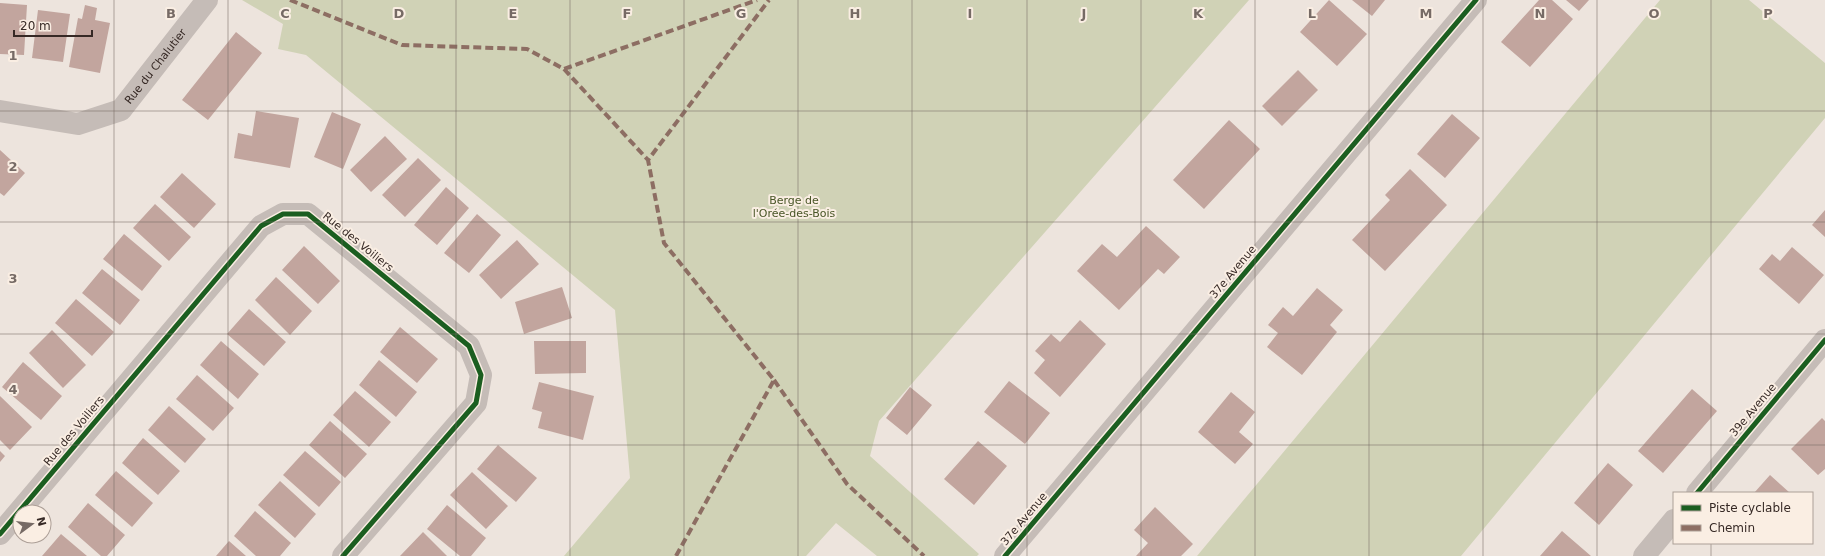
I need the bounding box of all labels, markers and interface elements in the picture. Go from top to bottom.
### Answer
text: B [166,6,176,21]
text: C [280,6,290,21]
text: D [394,6,405,21]
text: E [509,6,517,21]
text: F [623,6,631,21]
text: G [736,6,746,21]
text: H [850,6,860,21]
text: I [968,6,972,21]
text: J [1081,6,1086,21]
text: K [1193,6,1204,21]
text: L [1308,6,1316,21]
text: M [1420,6,1432,21]
text: N [1535,6,1545,21]
text: O [1648,6,1660,21]
text: P [1763,6,1773,21]
scale bar [14,12,92,38]
text: 20 m [20,19,51,33]
street label: Rue du Chalutier [122,25,189,106]
text: 1 [8,48,18,63]
text: 2 [8,159,18,174]
park label: Berge de l'Orée-des-Bois [753,194,836,220]
street label: Rue des Voiliers [320,210,396,275]
street label: 37e Avenue [1207,243,1259,301]
text: 3 [8,271,18,286]
street label: 39e Avenue [1727,381,1779,439]
text: 4 [8,382,18,397]
street label: Rue des Voiliers [41,393,107,468]
street label: 37e Avenue [998,490,1050,548]
legend [1673,492,1813,544]
text: Piste cyclable [1709,501,1791,515]
north arrow [12,504,52,544]
text: N [34,515,49,528]
text: Chemin [1709,521,1755,535]

